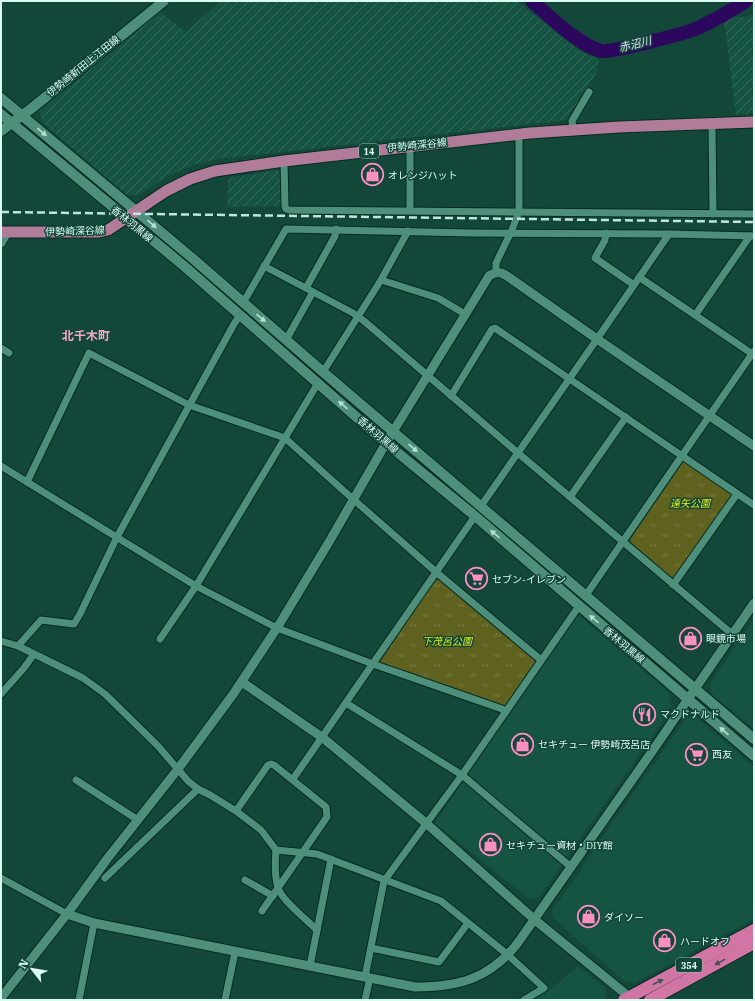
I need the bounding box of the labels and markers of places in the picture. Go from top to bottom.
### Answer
shop icon: オレンジハット [360,162,386,188]
place label: オレンジハット [388,169,457,182]
supermarket icon: セブン-イレブン [463,566,489,592]
place label: セブン-イレブン [492,573,566,586]
shop icon: 眼鏡市場 [677,625,703,651]
place label: 眼鏡市場 [706,632,746,645]
restaurant icon: マクドナルド [631,701,657,727]
place label: マクドナルド [660,708,720,721]
shop icon: セキチュー 伊勢崎茂呂店 [509,731,535,757]
place label: セキチュー 伊勢崎茂呂店 [538,738,650,751]
supermarket icon: 西友 [683,741,709,767]
place label: 西友 [712,748,732,761]
shop icon: セキチュー資材・DIY館 [478,832,504,858]
place label: セキチュー資材・DIY館 [506,839,613,852]
shop icon: ダイソー [575,904,601,930]
place label: ダイソー [604,911,644,924]
shop icon: ハードオフ [652,928,678,954]
place label: ハードオフ [680,935,730,948]

